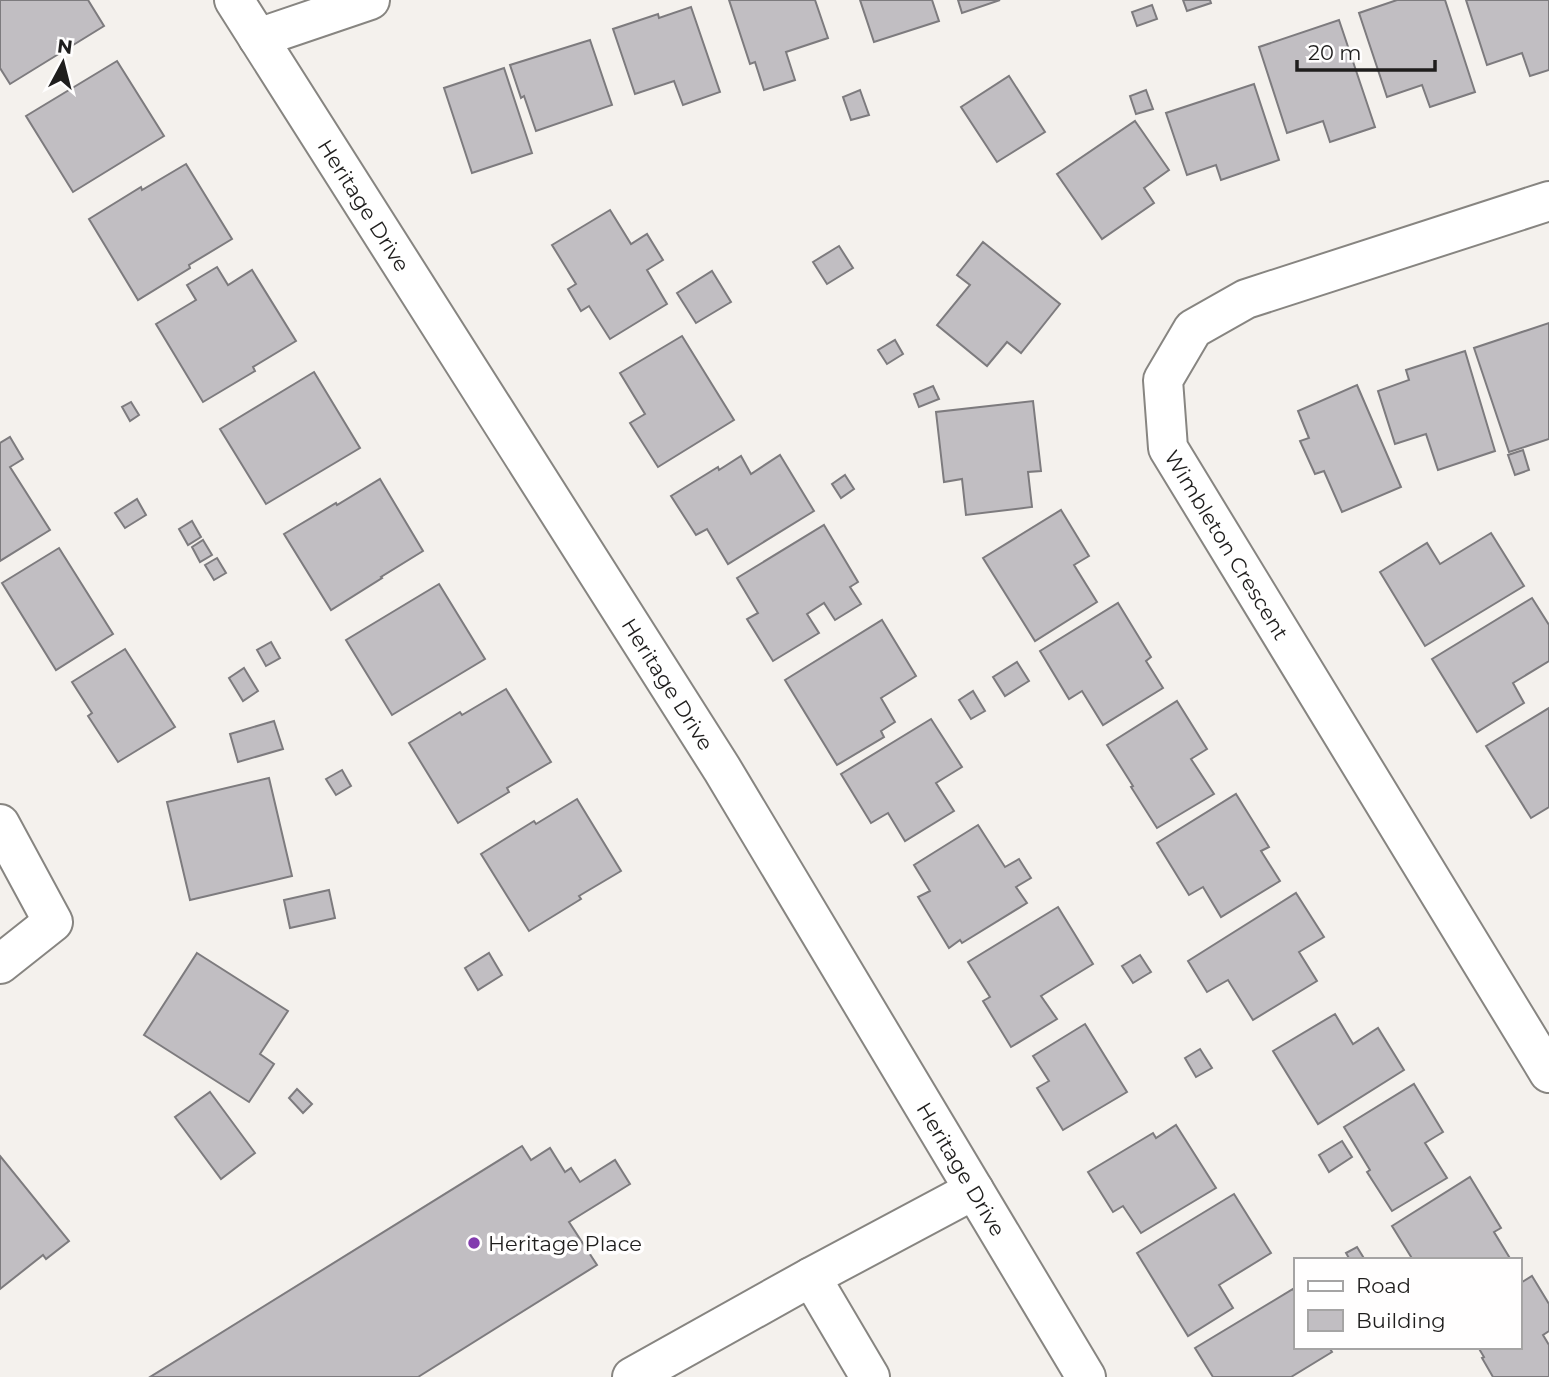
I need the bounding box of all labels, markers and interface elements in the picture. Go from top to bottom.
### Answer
north arrow [28,28,98,98]
scale bar [1297,28,1435,72]
text: N [56,34,74,59]
text: 20 m [1308,40,1362,65]
street label: Heritage Drive [313,134,415,276]
street label: Wimbleton Crescent [1160,445,1294,644]
street label: Heritage Drive [617,613,719,755]
street label: Heritage Drive [912,1098,1011,1240]
place label: Heritage Place [488,1231,642,1256]
marker: Heritage Place [466,1235,482,1251]
legend [1294,1258,1521,1349]
text: Road [1356,1273,1411,1298]
text: Building [1356,1308,1446,1333]

